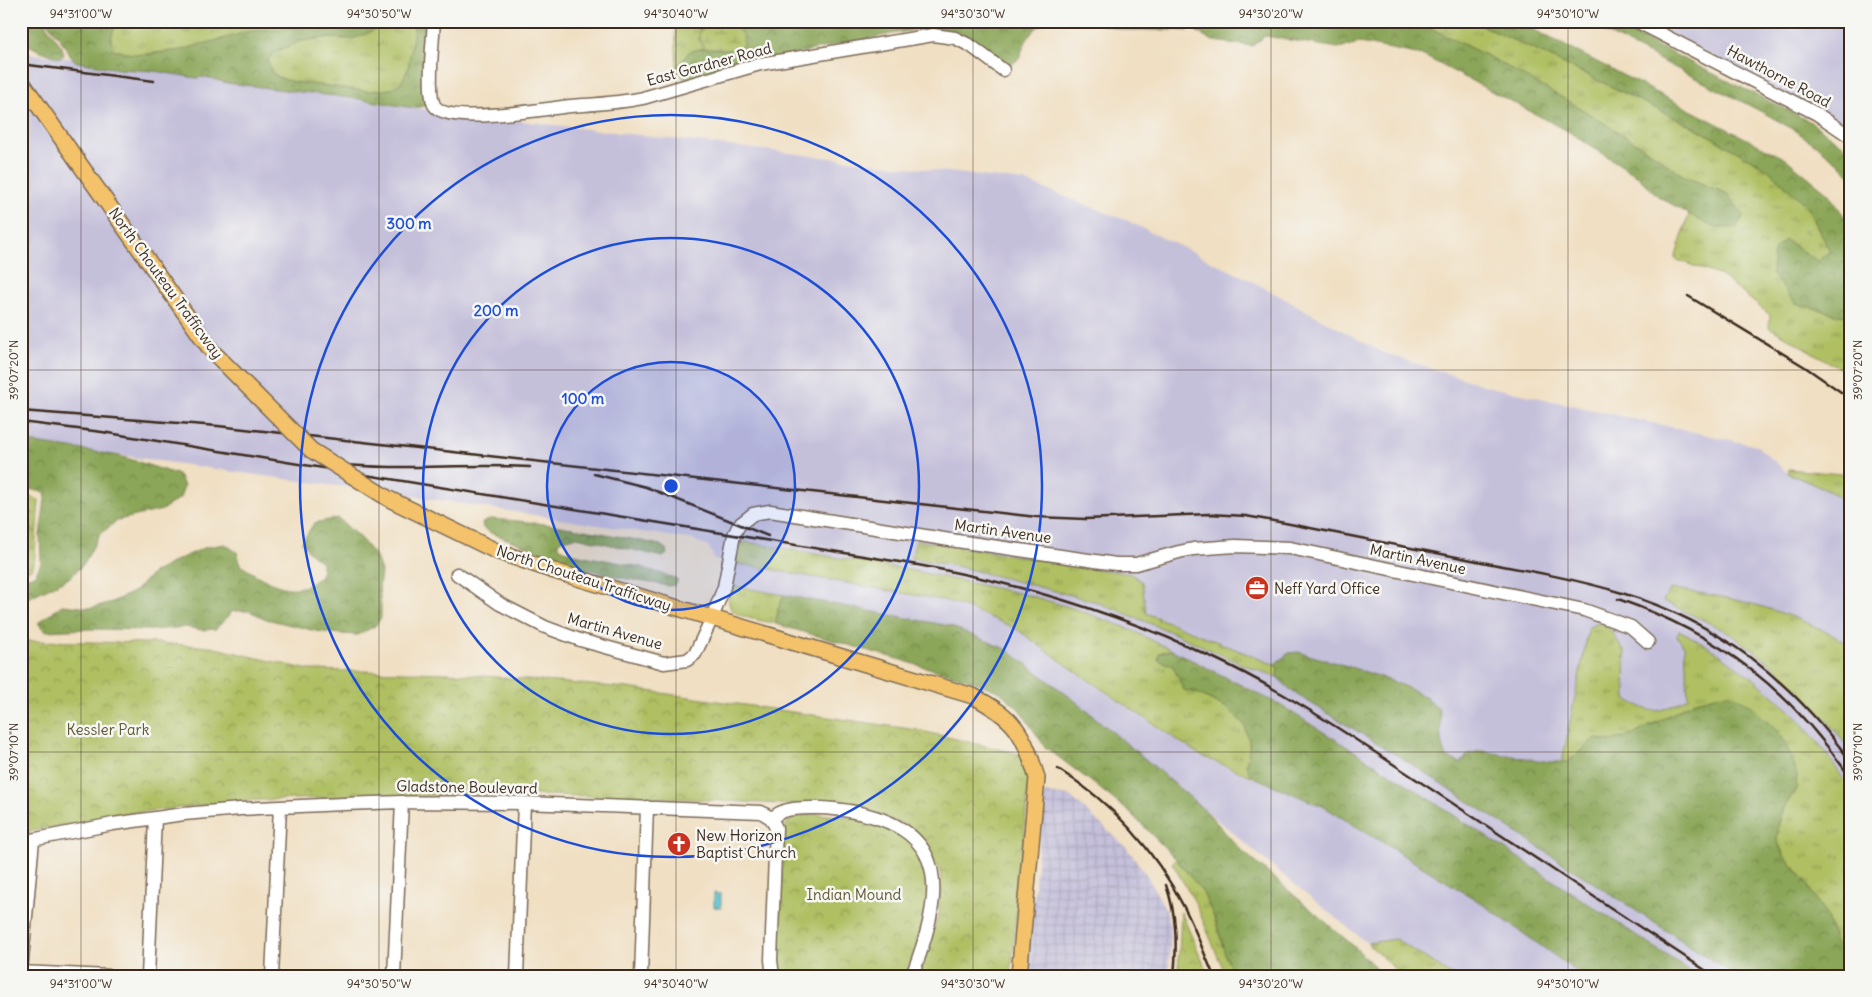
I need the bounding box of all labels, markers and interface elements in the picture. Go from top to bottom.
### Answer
text: 94°31'00"W [50,6,112,21]
text: 94°30'50"W [347,6,411,21]
text: 94°30'40"W [644,6,708,21]
text: 94°30'30"W [941,6,1005,21]
text: 94°30'20"W [1239,6,1303,21]
text: 94°30'10"W [1537,6,1599,21]
street label: East Gardner Road [645,38,774,90]
street label: Hawthorne Road [1724,41,1834,111]
street label: North Chouteau Trafficway [105,204,227,362]
text: 300 m [387,214,432,233]
text: 200 m [474,301,518,320]
text: 39°07'20"N [6,340,21,400]
text: 39°07'20"N [1850,340,1865,400]
text: 100 m [562,389,604,408]
centre of rings [662,477,680,495]
street label: Martin Avenue [953,515,1053,547]
street label: Martin Avenue [1368,540,1468,578]
street label: North Chouteau Trafficway [494,541,674,615]
office icon: Neff Yard Office [1244,575,1270,601]
place label: Neff Yard Office [1274,579,1380,598]
street label: Martin Avenue [565,608,665,654]
park label: Kessler Park [67,720,150,739]
text: 39°07'10"N [6,723,21,781]
text: 39°07'10"N [1850,723,1865,781]
street label: Gladstone Boulevard [396,776,538,798]
place label: New Horizon Baptist Church [696,826,797,862]
church icon: New Horizon Baptist Church [666,831,692,857]
park label: Indian Mound [807,885,902,904]
text: 94°31'00"W [50,976,112,991]
text: 94°30'50"W [347,976,411,991]
text: 94°30'40"W [644,976,708,991]
text: 94°30'30"W [941,976,1005,991]
text: 94°30'20"W [1239,976,1303,991]
text: 94°30'10"W [1537,976,1599,991]

